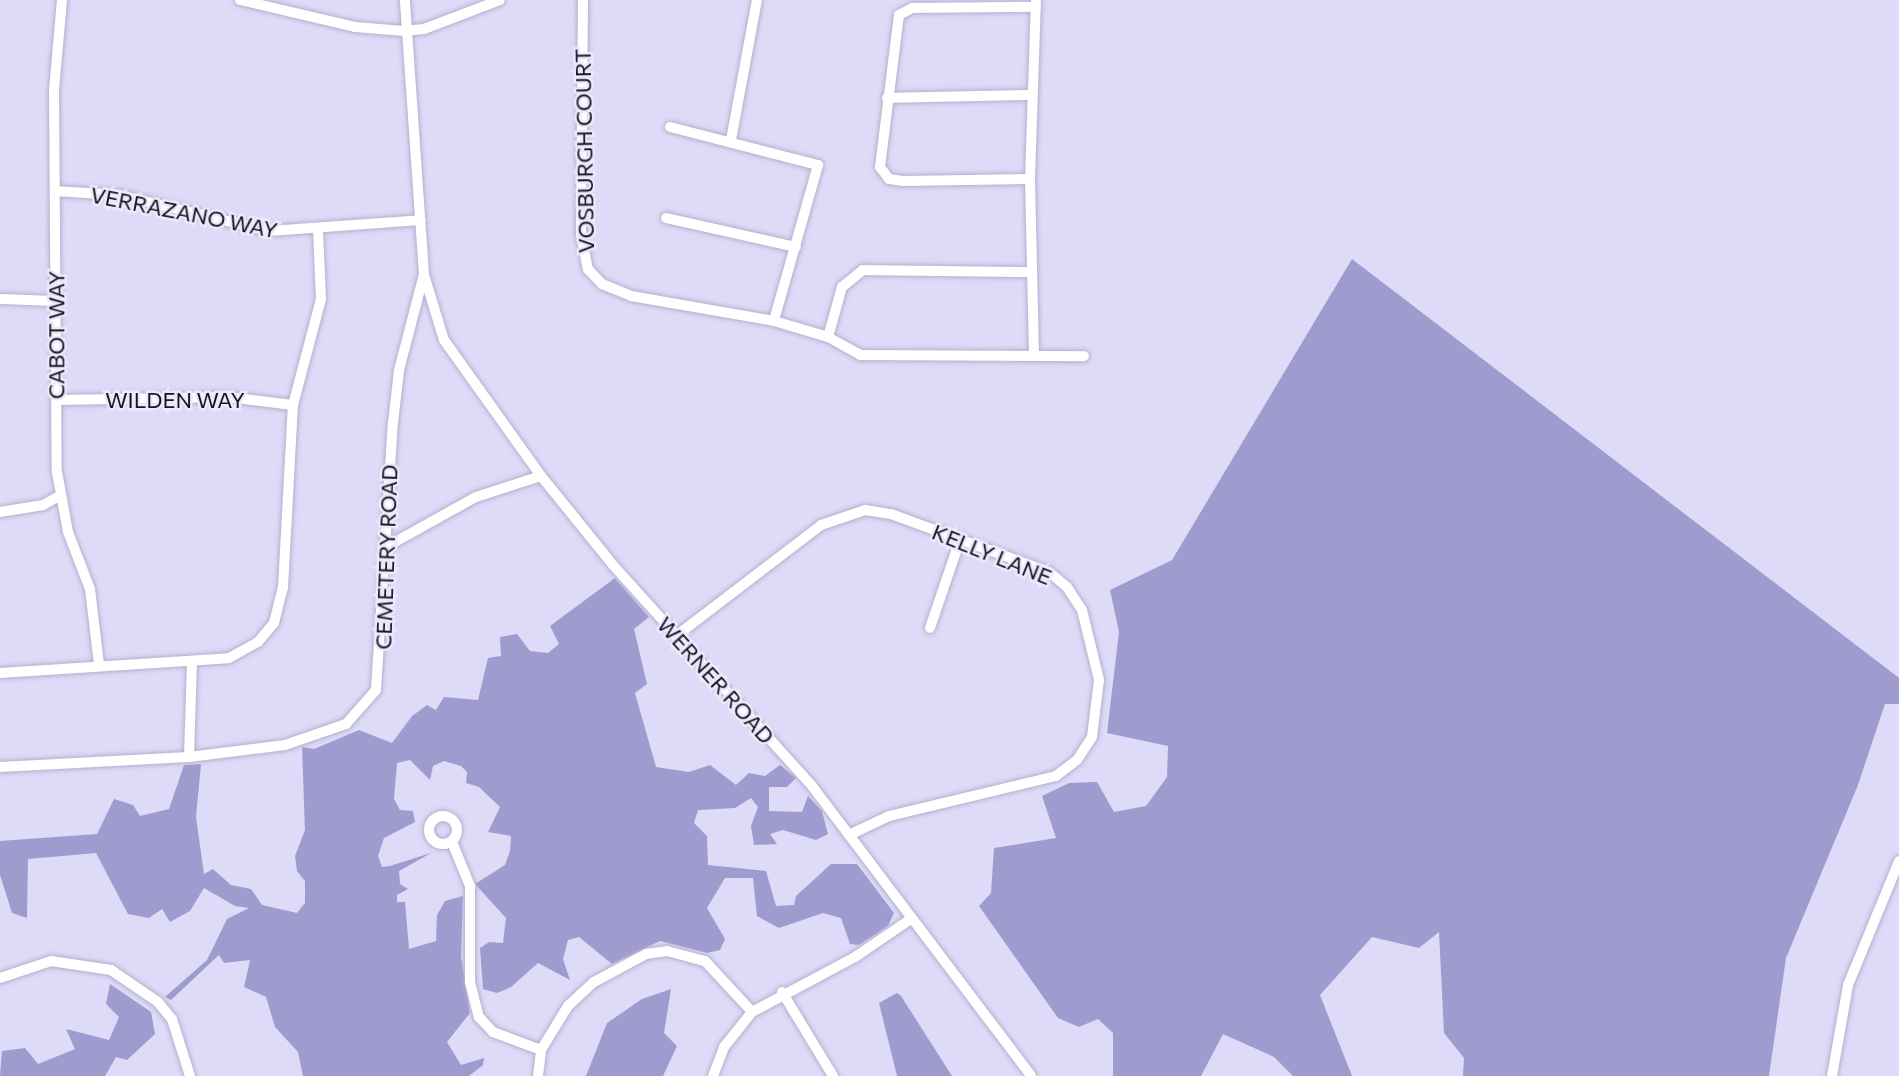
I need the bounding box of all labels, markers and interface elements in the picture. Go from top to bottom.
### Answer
street label: VOSBURGH COURT [569,49,599,253]
street label: VERRAZANO WAY [88,181,280,243]
street label: CABOT WAY [43,271,69,399]
street label: WILDEN WAY [105,387,245,413]
street label: CEMETERY ROAD [370,464,402,650]
street label: KELLY LANE [928,518,1056,590]
street label: WERNER ROAD [652,611,780,749]

